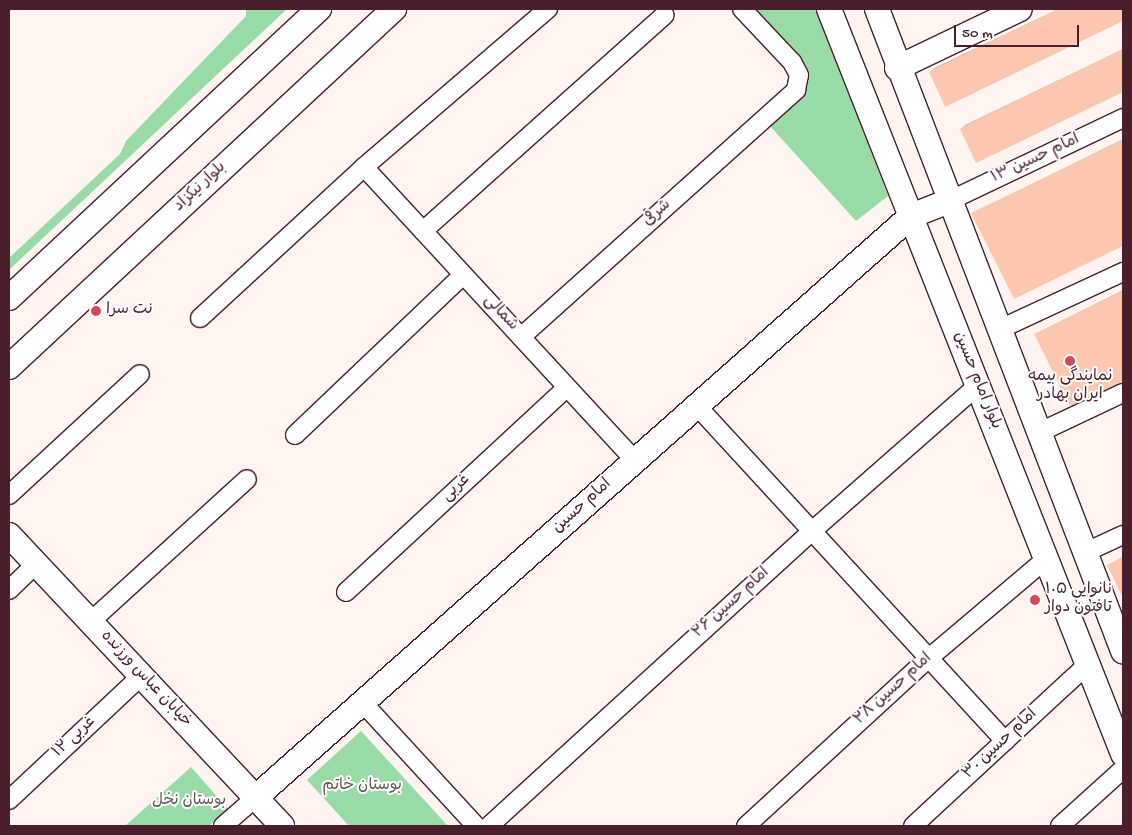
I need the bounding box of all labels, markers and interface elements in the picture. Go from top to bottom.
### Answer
scale bar [957,15,1082,47]
text: 50 m [962,25,993,43]
street label: امام حسین ۱۳ [989,131,1083,189]
street label: بلوار نیکزاد [171,159,231,217]
street label: شرقی [640,196,676,232]
street label: شمالی [479,292,521,336]
place label: نت سرا [106,301,153,321]
marker: نت سرا [90,305,102,317]
street label: بلوار امام حسین [948,329,1004,433]
marker: نمایندگی بیمه ایران بهادر [1064,355,1076,367]
place label: نمایندگی بیمه ایران بهادر [1028,368,1112,406]
street label: غربی [439,471,475,507]
street label: امام حسین [550,476,616,538]
street label: امام حسین ۲۶ [690,564,774,644]
place label: نانوایی ۱۰۵ تافتون دوار [1045,581,1112,619]
marker: نانوایی ۱۰۵ تافتون دوار [1029,594,1041,606]
street label: خیابان عباس ورزنده [95,628,195,732]
street label: امام حسین ۲۸ [851,650,937,730]
street label: امام حسین ۳۰ [960,706,1042,784]
street label: غربی ۱۲ [49,713,101,763]
park label: بوستان خاتم [322,777,402,797]
park label: بوستان نخل [152,792,226,812]

